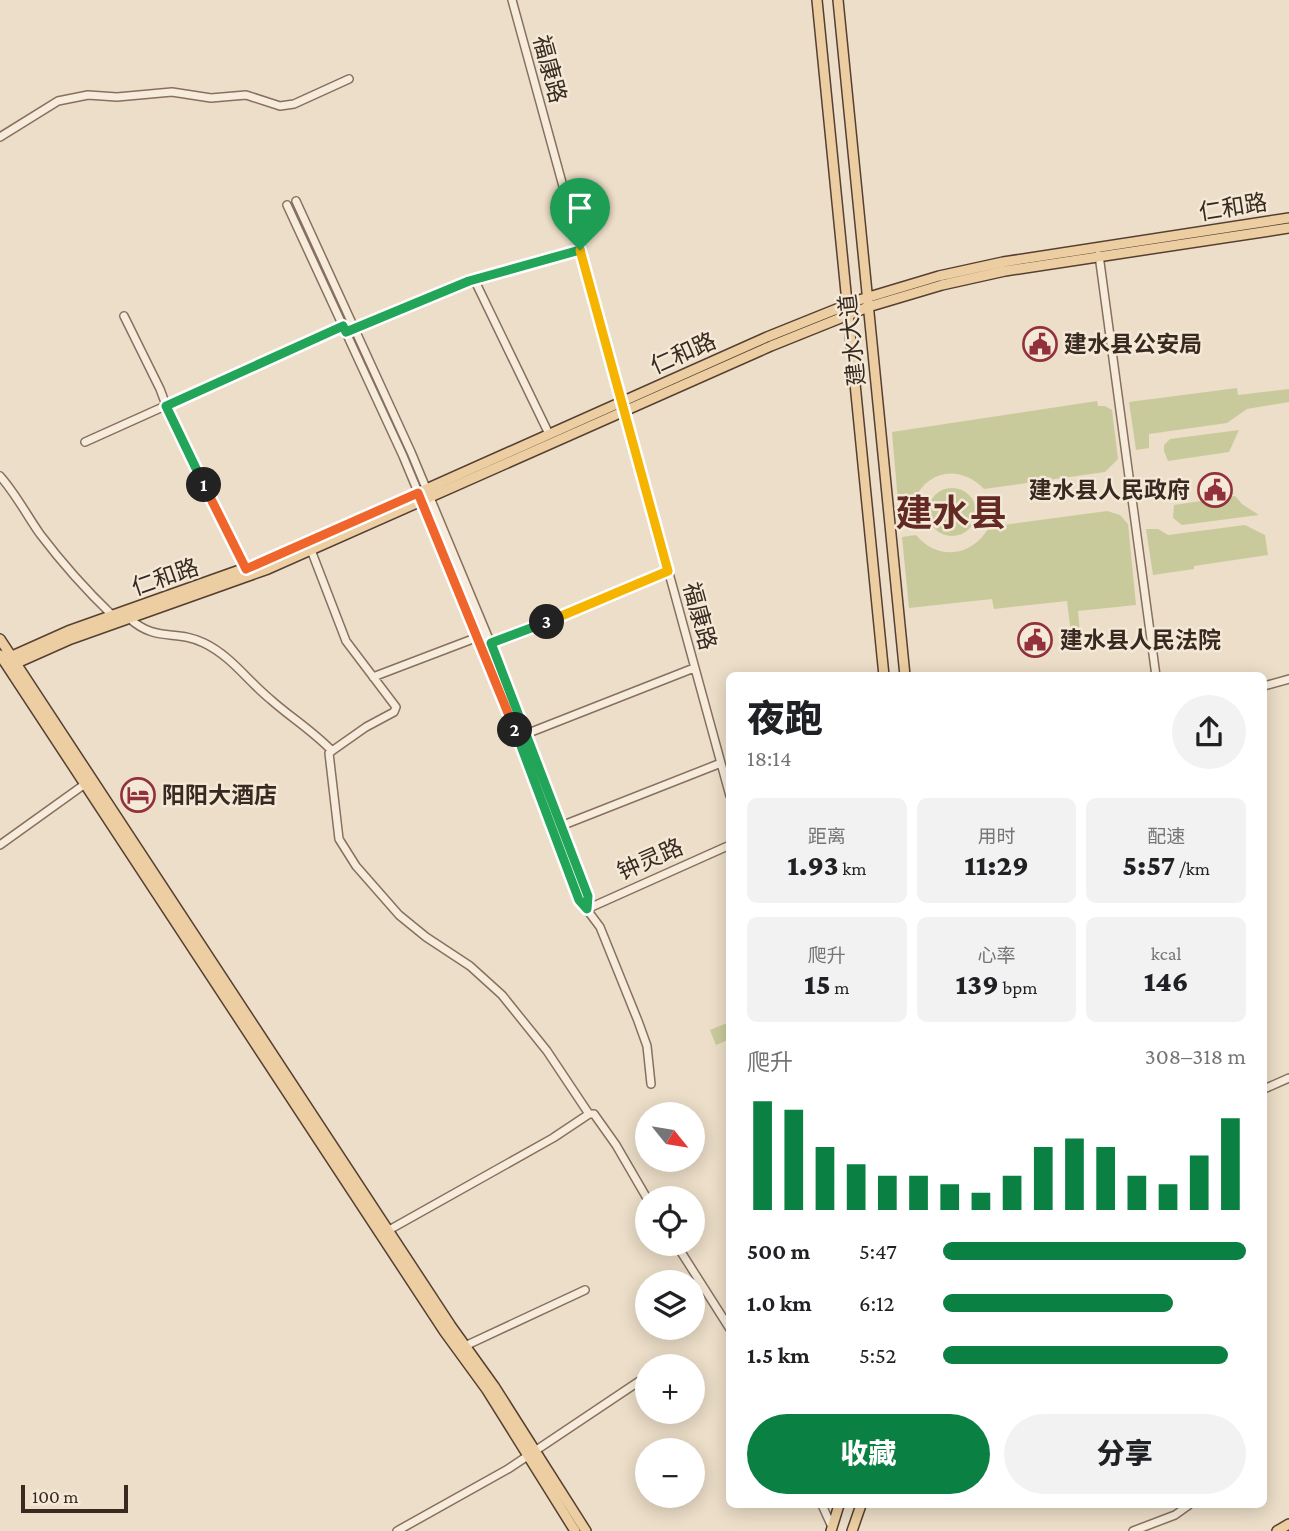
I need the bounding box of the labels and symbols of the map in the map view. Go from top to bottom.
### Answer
street label: 福康路 [529,32,571,106]
pin [550,178,610,250]
street label: 仁和路 [1197,189,1269,225]
street label: 建水大道 [834,293,870,387]
public building icon: 建水县公安局 [1021,325,1059,363]
street label: 仁和路 [646,327,720,379]
place label: 建水县公安局 [1064,331,1202,357]
pin: 1 [186,468,222,503]
public building icon: 建水县人民政府 [1196,471,1234,509]
place label: 建水县人民政府 [1029,477,1190,503]
district label: 建水县 [896,493,1007,534]
street label: 仁和路 [128,553,202,601]
street label: 福康路 [679,579,721,653]
pin: 3 [530,604,564,640]
public building icon: 建水县人民法院 [1016,621,1054,659]
place label: 建水县人民法院 [1060,627,1221,653]
pin: 2 [498,712,532,748]
hotel icon: 阳阳大酒店 [119,776,157,814]
place label: 阳阳大酒店 [162,782,277,808]
street label: 钟灵路 [613,833,687,885]
north arrow [635,1102,705,1172]
scale bar [21,1482,128,1514]

